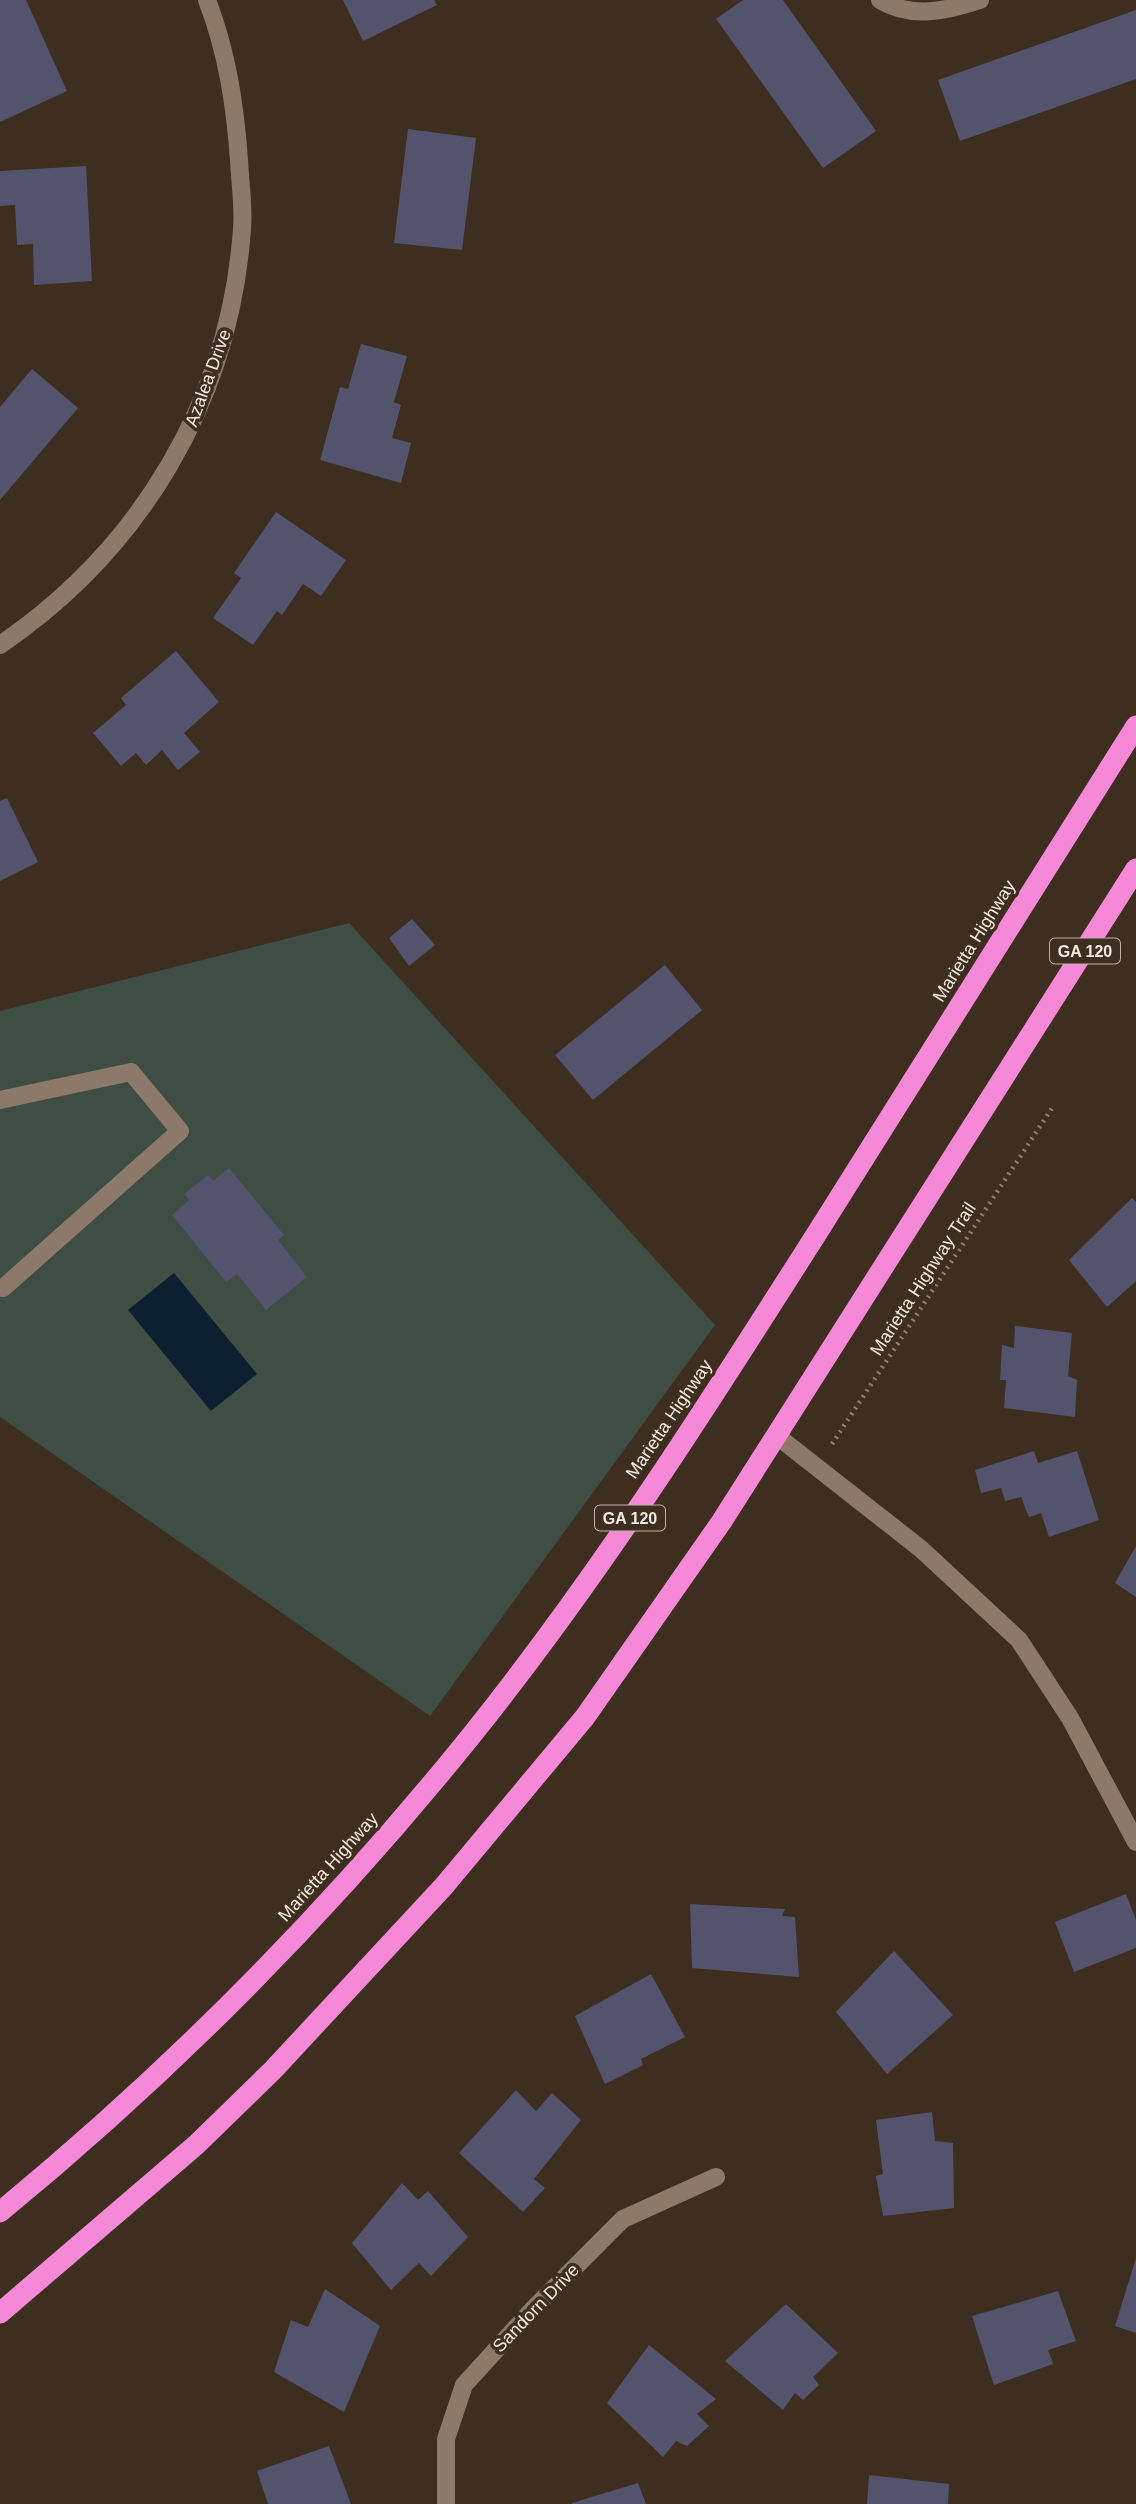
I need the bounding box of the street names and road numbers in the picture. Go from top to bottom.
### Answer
street label: Azalea Drive [181,327,235,429]
street label: Marietta Highway [929,877,1019,1005]
road number: GA 120 [1050,939,1120,964]
street label: Marietta Highway Trail [866,1199,980,1359]
street label: Marietta Highway [622,1356,716,1482]
road number: GA 120 [595,1506,665,1530]
street label: Marietta Highway [274,1809,382,1925]
street label: Sandorn Drive [489,2260,583,2356]

